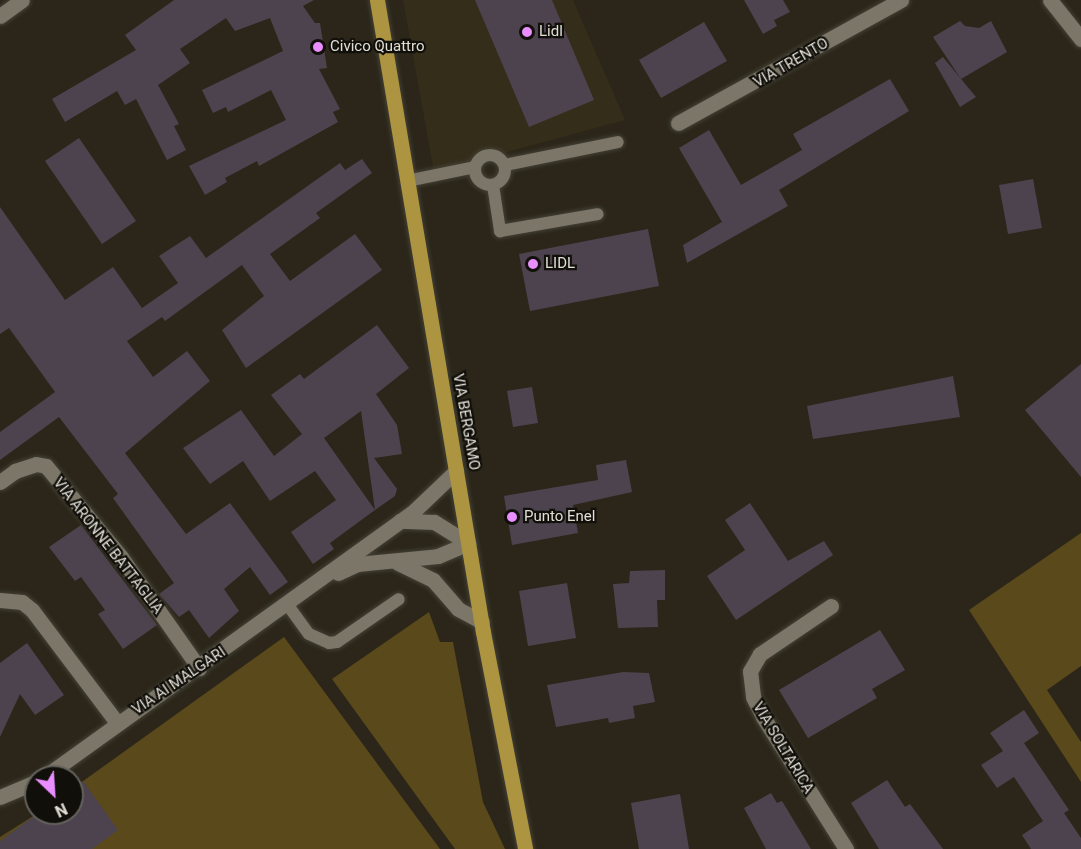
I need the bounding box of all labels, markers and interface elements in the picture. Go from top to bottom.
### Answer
place label: Lidl [539,23,563,41]
marker: Lidl [520,25,534,39]
street label: VIA TRENTO [750,34,832,92]
place label: Civico Quattro [330,38,425,56]
marker: Civico Quattro [311,40,325,54]
place label: LIDL [545,255,575,273]
marker: LIDL [526,257,540,271]
street label: VIA BERGAMO [449,372,483,472]
street label: VIA ARONNE BATTAGLIA [49,474,167,618]
place label: Punto Enel [524,508,595,526]
marker: Punto Enel [505,510,519,524]
street label: VIA AI MALGARI [129,643,229,719]
street label: VIA SOLTARICA [749,699,817,797]
north arrow [24,765,84,825]
text: N [52,799,70,821]

